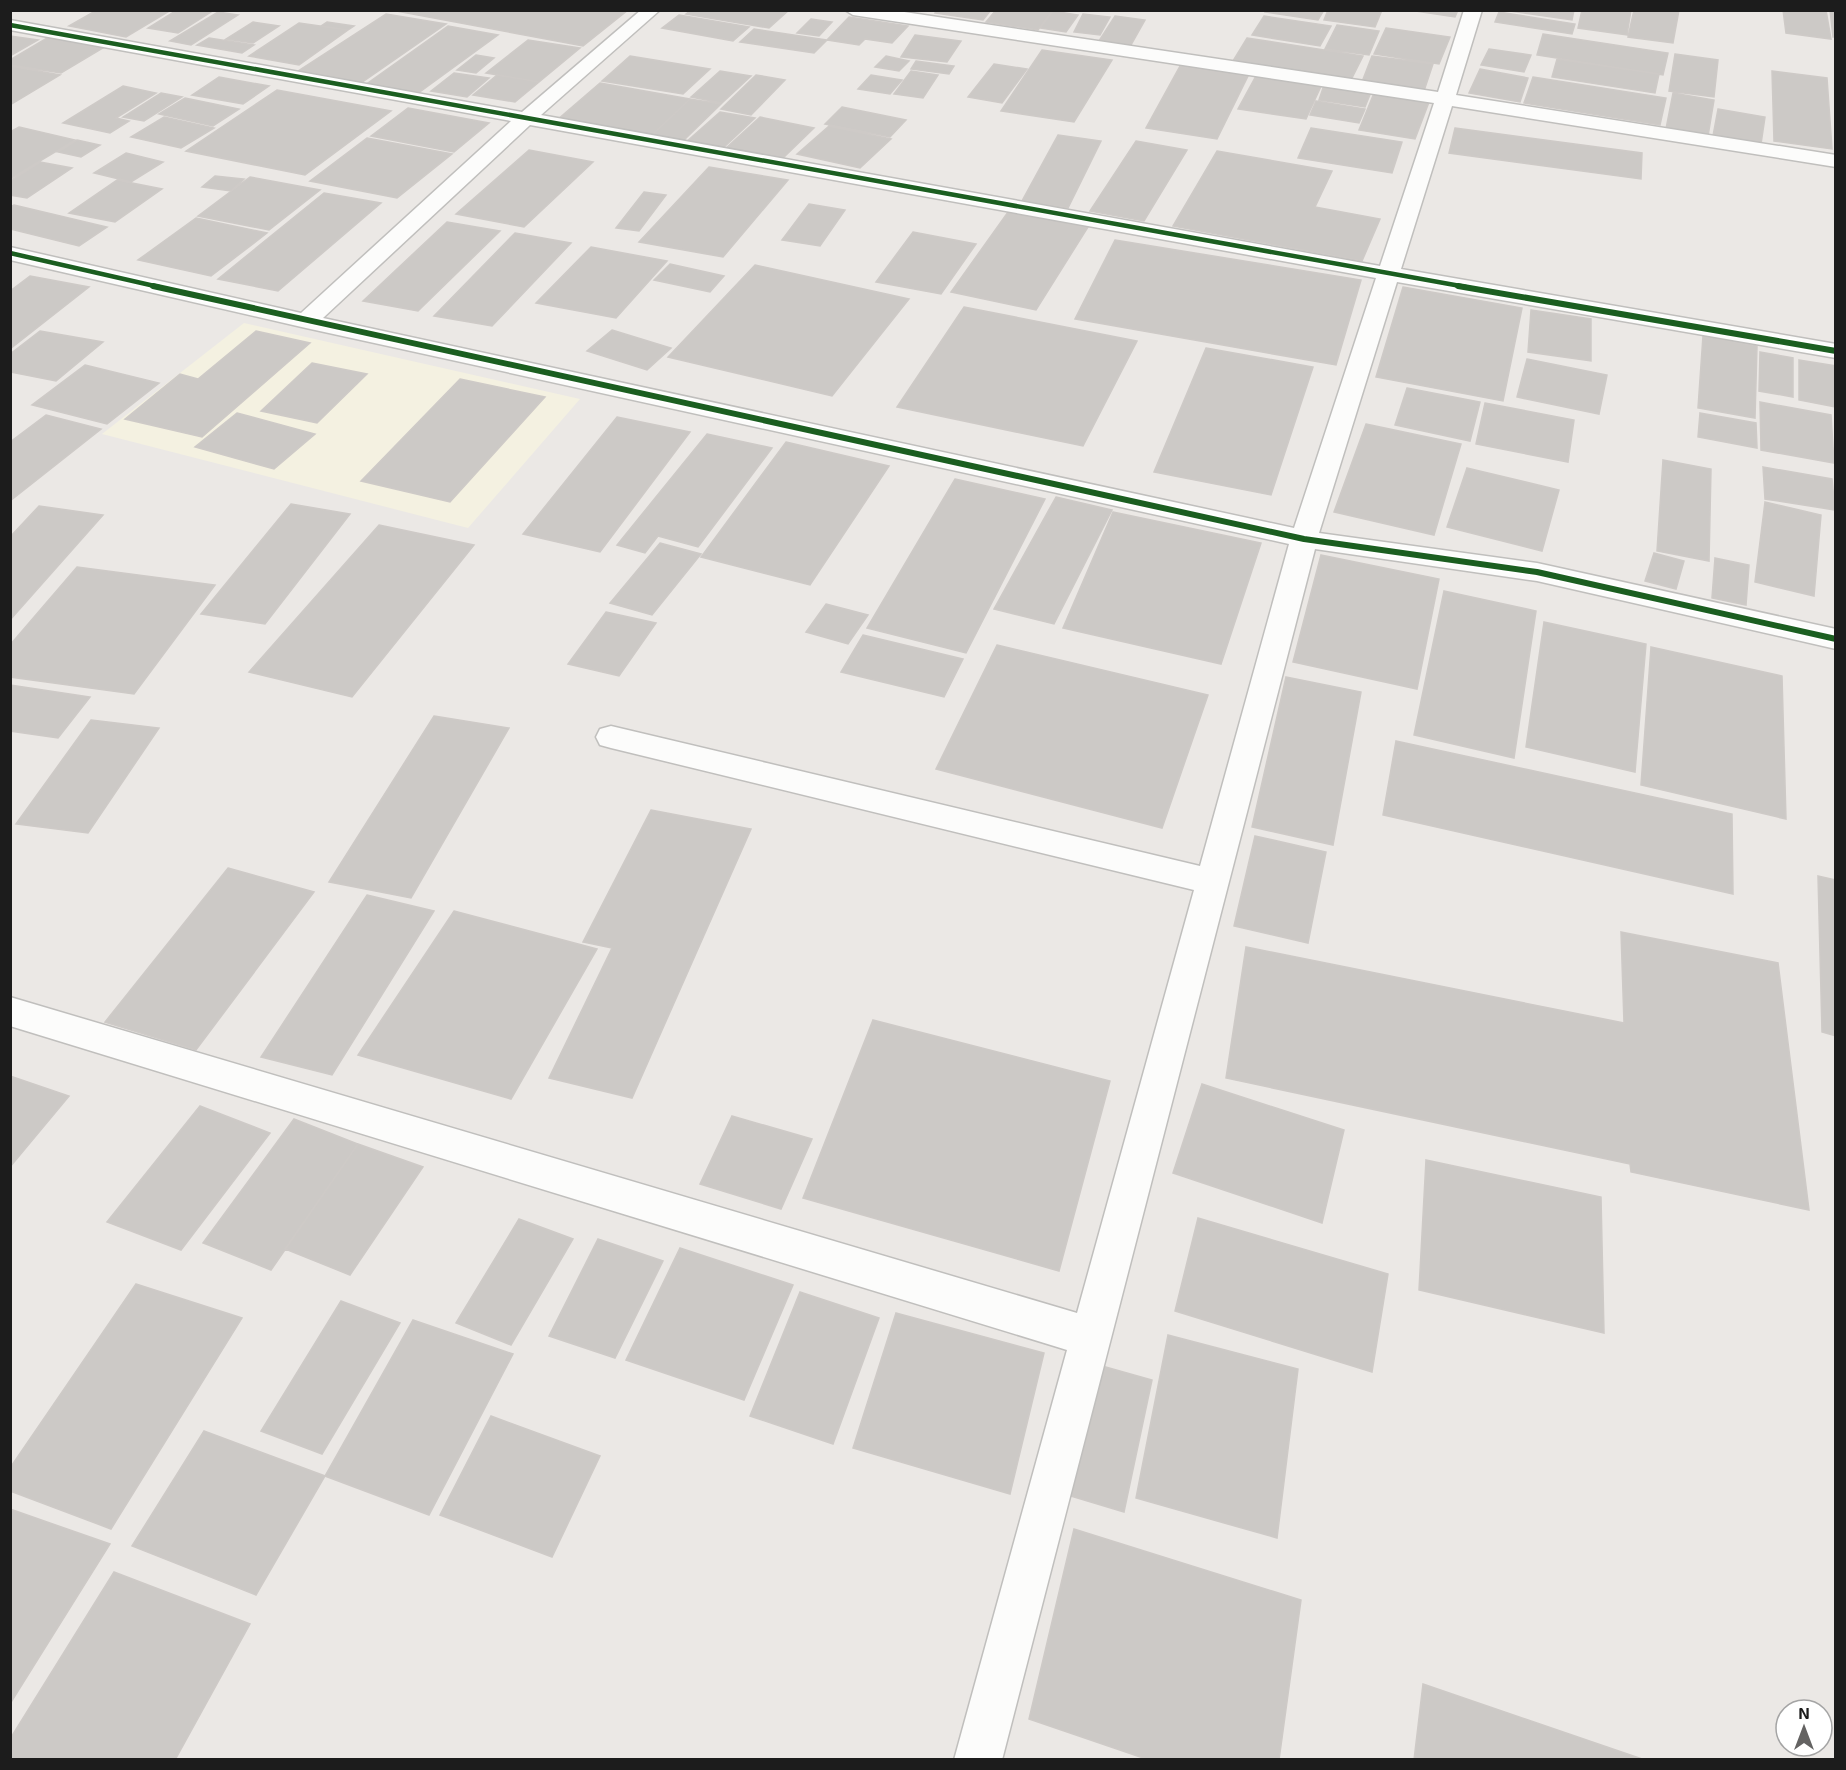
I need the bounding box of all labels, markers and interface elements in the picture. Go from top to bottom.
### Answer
north arrow [1774,1698,1834,1758]
text: N [1798,1703,1810,1722]

